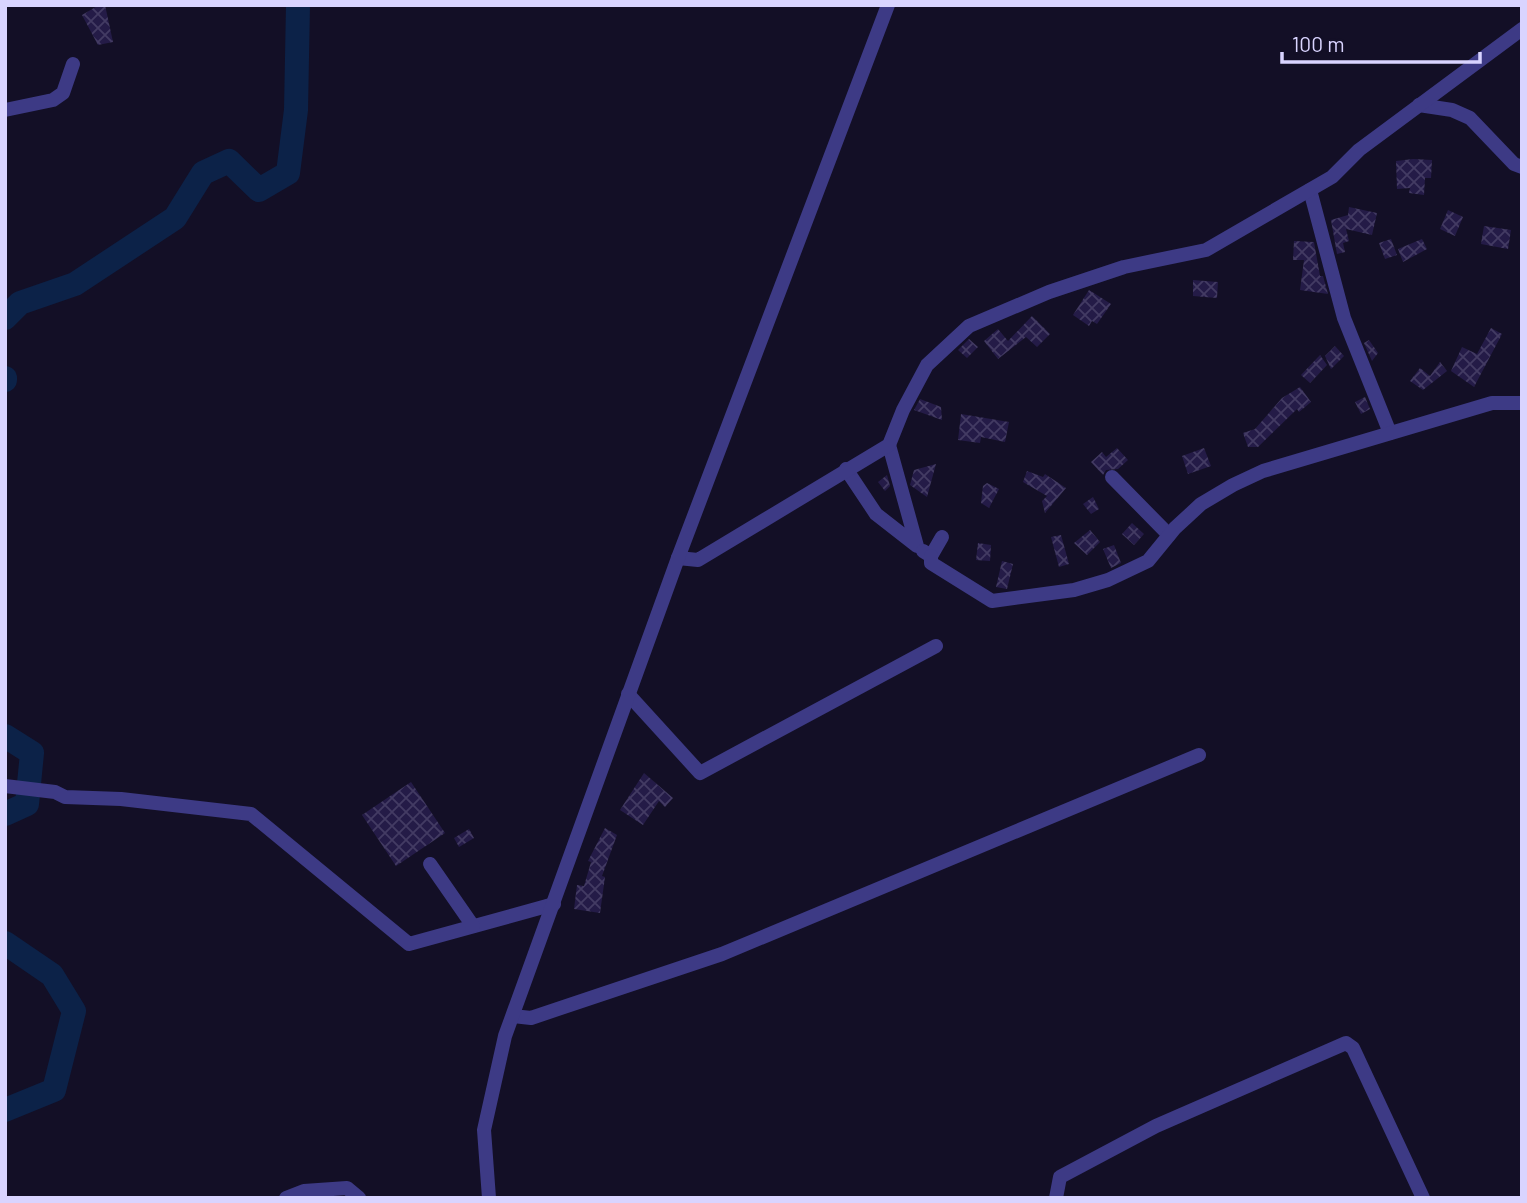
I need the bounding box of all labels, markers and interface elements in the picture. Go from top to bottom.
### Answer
scale bar [1282,21,1480,65]
text: 100 m [1292,31,1345,56]

